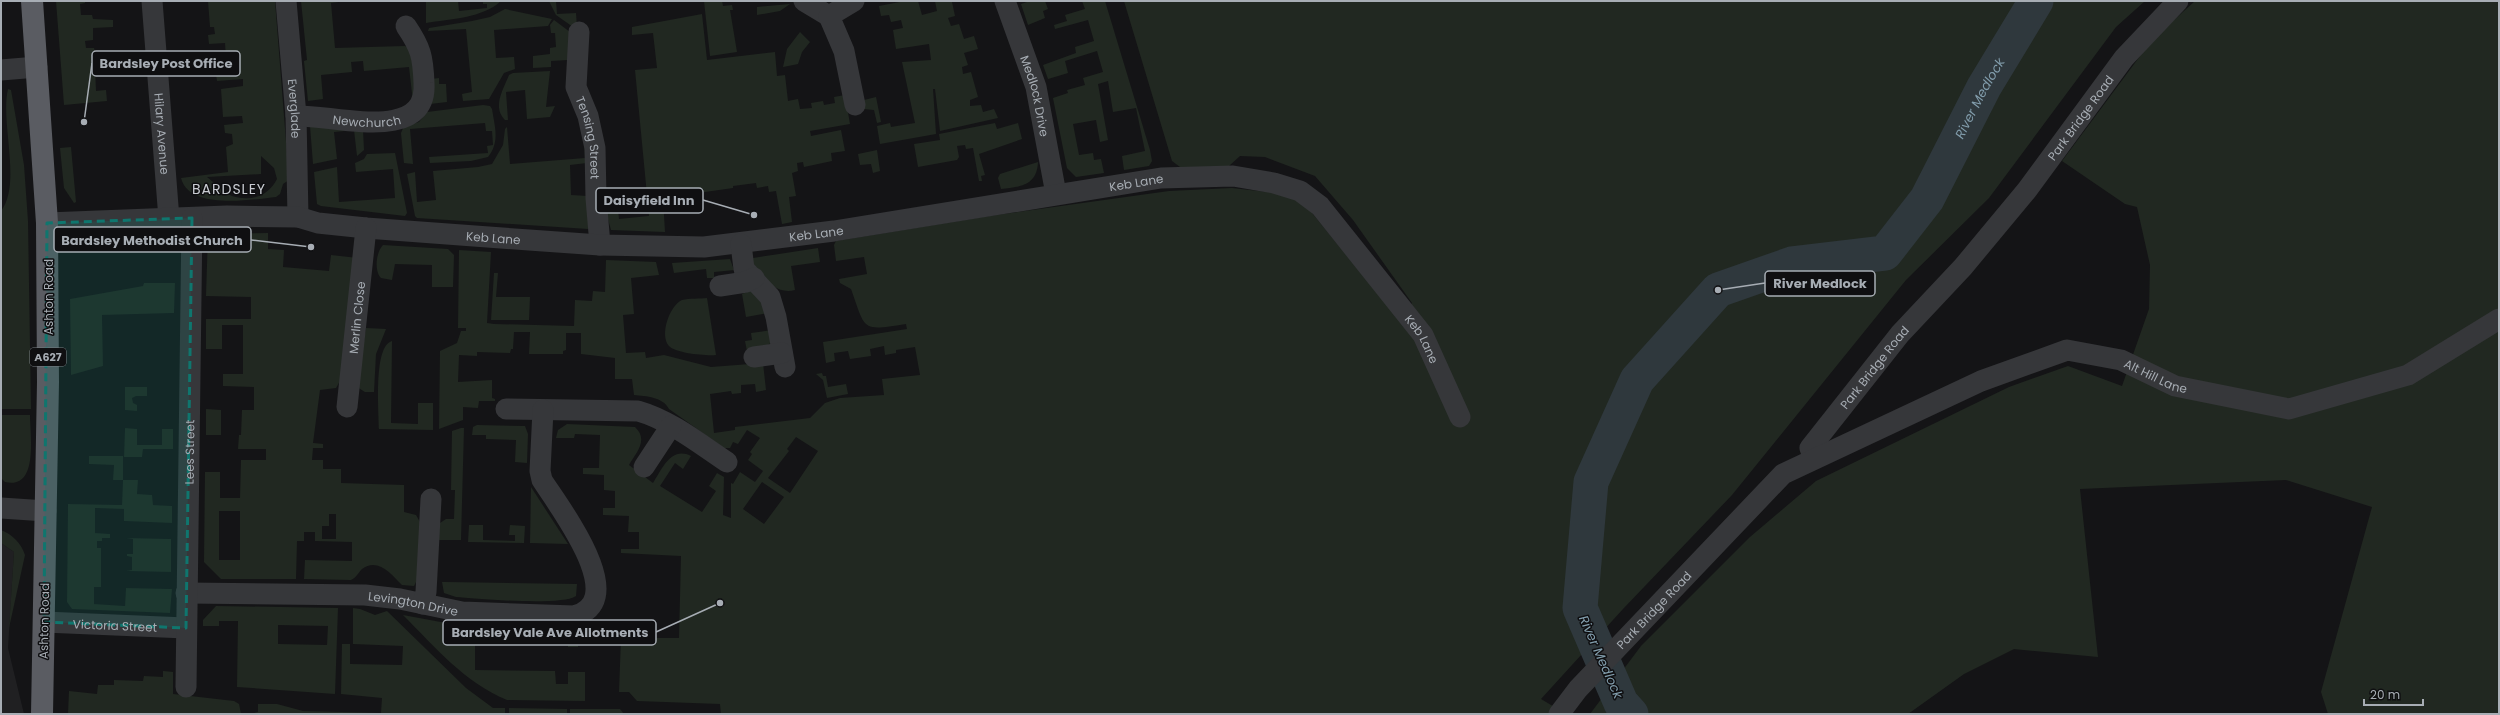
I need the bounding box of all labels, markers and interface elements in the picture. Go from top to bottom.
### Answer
callout: Bardsley Post Office [92,51,240,76]
street label: Medlock Drive [1017,53,1054,138]
water label: River Medlock [1950,53,2010,142]
text: Bardsley Post Office [100,54,232,73]
street label: Park Bridge Road [2043,71,2117,164]
street label: Everglade [284,78,305,139]
street label: Hilary Avenue [151,92,174,175]
street label: Tensing Street [572,93,604,179]
street label: Newchurch [332,110,402,131]
street label: Keb Lane [1108,169,1164,195]
district label: BARDSLEY [192,179,266,199]
callout: Daisyfield Inn [596,188,703,213]
text: Daisyfield Inn [604,191,695,210]
street label: Keb Lane [788,221,845,245]
callout: Bardsley Methodist Church [54,227,251,252]
street label: Keb Lane [466,227,521,248]
text: Bardsley Methodist Church [61,231,243,250]
street label: Ashton Road [40,259,57,335]
callout: River Medlock [1765,271,1875,296]
text: River Medlock [1773,274,1867,293]
street label: Merlin Close [344,280,369,355]
street label: Keb Lane [1401,311,1443,366]
street label: Park Bridge Road [1836,322,1912,412]
road number: A627 [30,348,66,366]
street label: Alt Hill Lane [2122,354,2189,397]
street label: Lees Street [180,420,198,485]
street label: Park Bridge Road [1612,567,1695,652]
street label: Ashton Road [35,583,53,659]
street label: Levington Drive [367,587,460,620]
water label: River Medlock [1574,612,1628,703]
street label: Victoria Street [72,615,157,635]
callout: Bardsley Vale Ave Allotments [443,620,656,645]
text: Bardsley Vale Ave Allotments [451,623,649,642]
scale bar [2364,681,2423,707]
text: 20 m [2370,686,2400,703]

